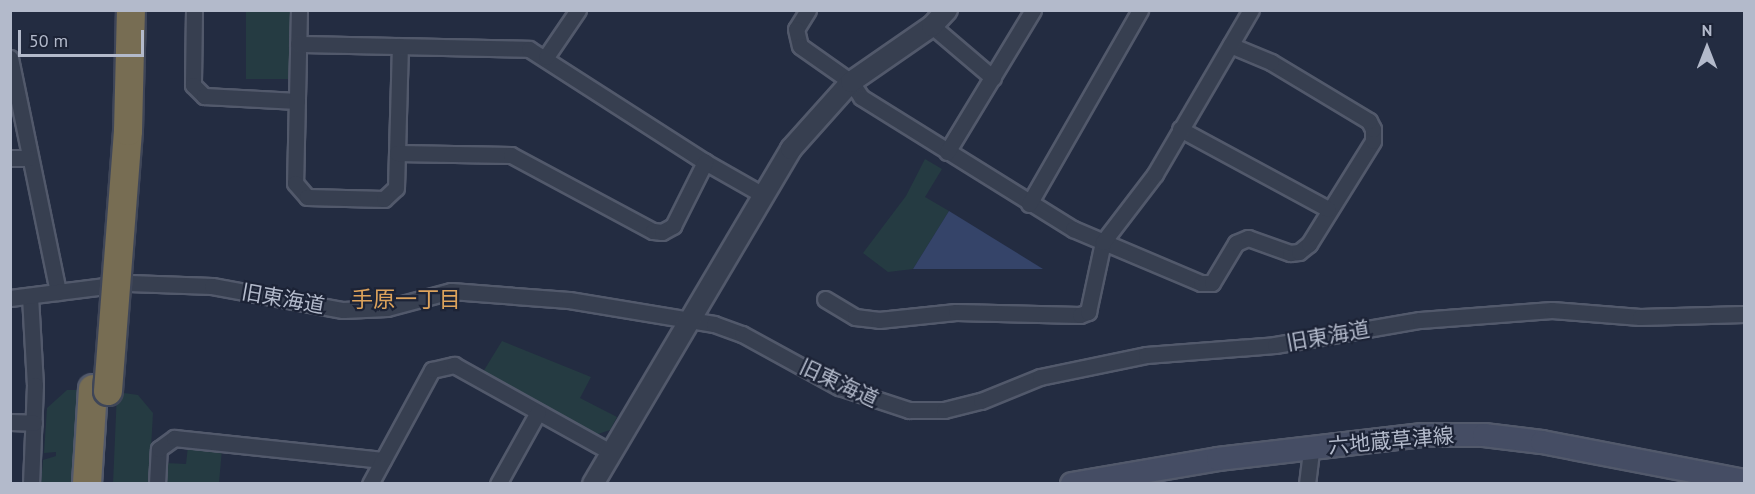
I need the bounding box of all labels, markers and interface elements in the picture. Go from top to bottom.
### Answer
scale bar [21,18,147,56]
north arrow [1677,18,1737,78]
text: N [1702,20,1712,40]
text: 50 m [29,29,68,52]
street label: 旧東海道 [239,279,327,319]
district label: 手原一丁目 [351,287,461,313]
street label: 旧東海道 [1284,316,1372,356]
street label: 旧東海道 [796,354,882,412]
street label: 六地蔵草津線 [1327,423,1455,459]

